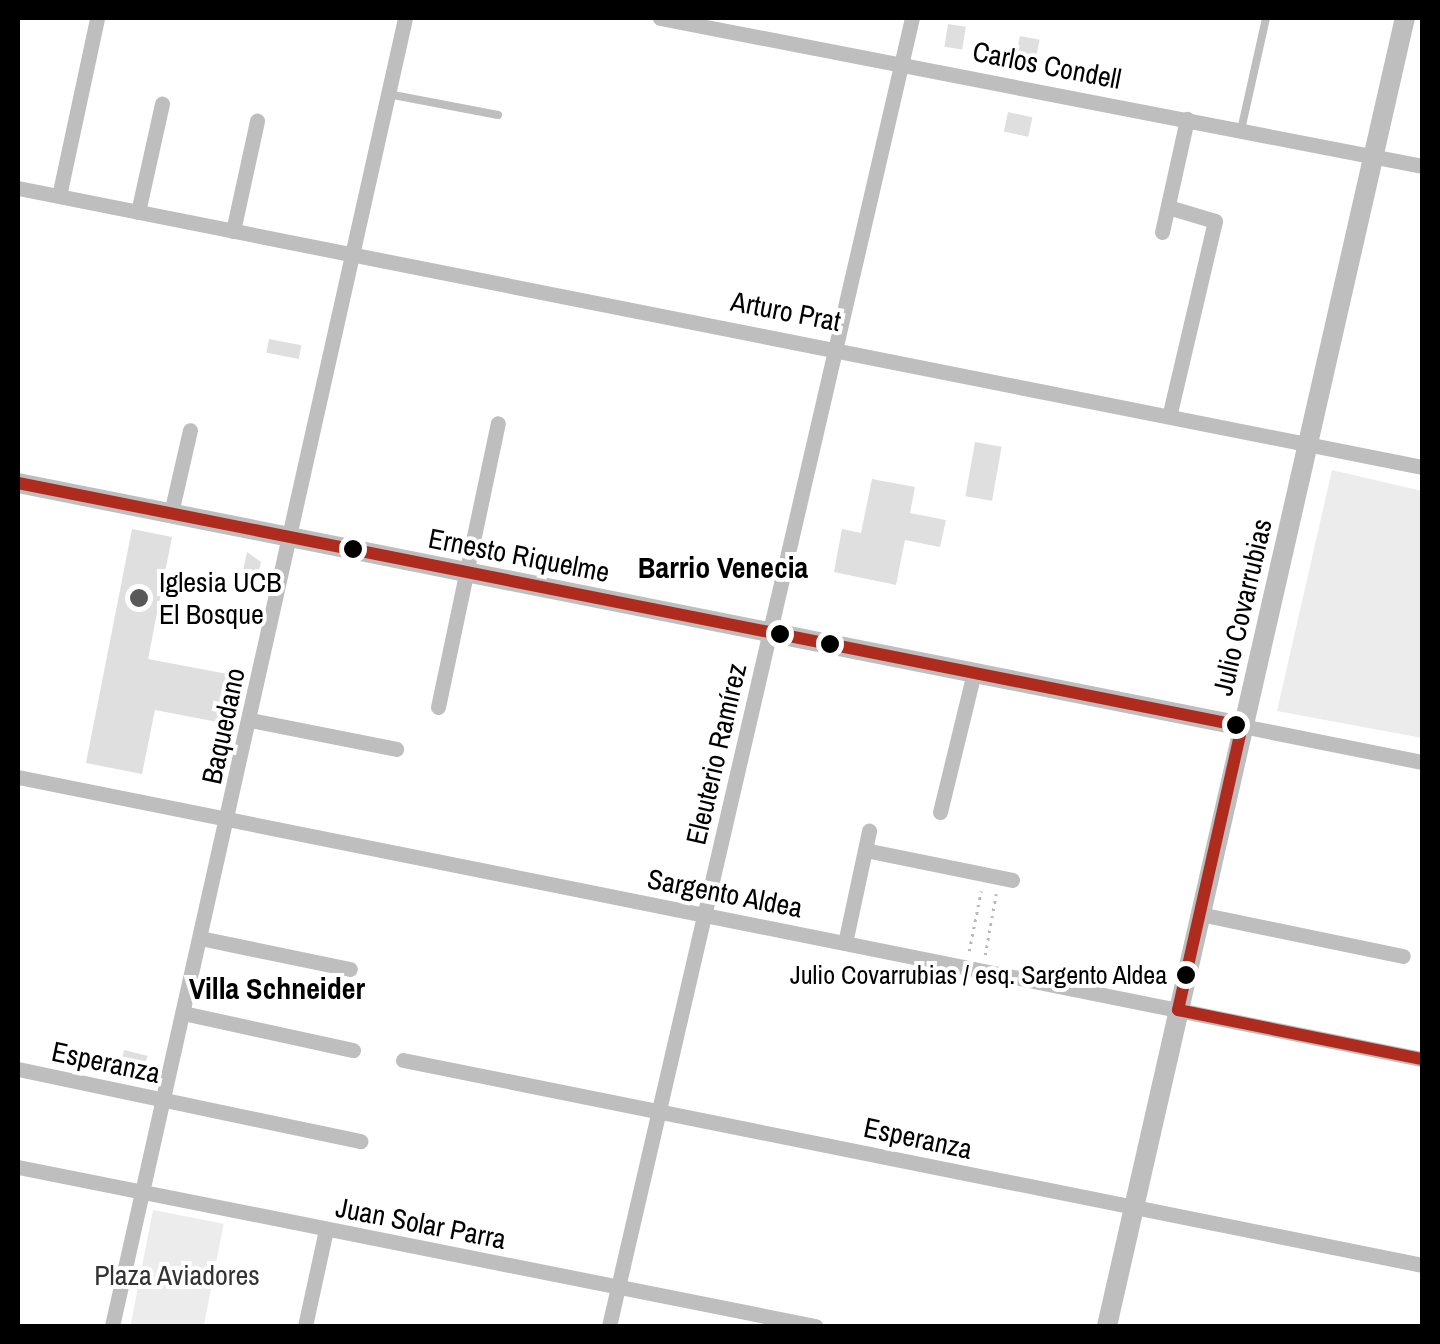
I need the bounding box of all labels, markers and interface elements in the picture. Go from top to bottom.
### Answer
street label: Carlos Condell [970,34,1124,96]
street label: Arturo Prat [728,284,844,338]
street label: Julio Covarrubias [1205,516,1279,698]
street label: Ernesto Riquelme [426,521,612,589]
unlabelled marker [343,539,363,559]
district label: Barrio Venecia [638,549,808,585]
place label: Iglesia UCB El Bosque [159,565,281,631]
marker: Iglesia UCB El Bosque [128,587,150,609]
unlabelled marker [770,624,790,644]
unlabelled marker [820,634,840,654]
street label: Eleuterio Ramírez [679,660,753,848]
street label: Baquedano [194,665,252,787]
unlabelled marker [1226,715,1246,735]
street label: Sargento Aldea [644,861,806,925]
place label: Julio Covarrubias / esq. Sargento Aldea [789,959,1167,991]
marker: Julio Covarrubias / esq. Sargento Aldea [1176,965,1196,985]
district label: Villa Schneider [189,970,365,1006]
street label: Esperanza [49,1034,163,1090]
street label: Esperanza [861,1110,975,1166]
street label: Juan Solar Parra [333,1190,509,1256]
park label: Plaza Aviadores [94,1258,260,1292]

